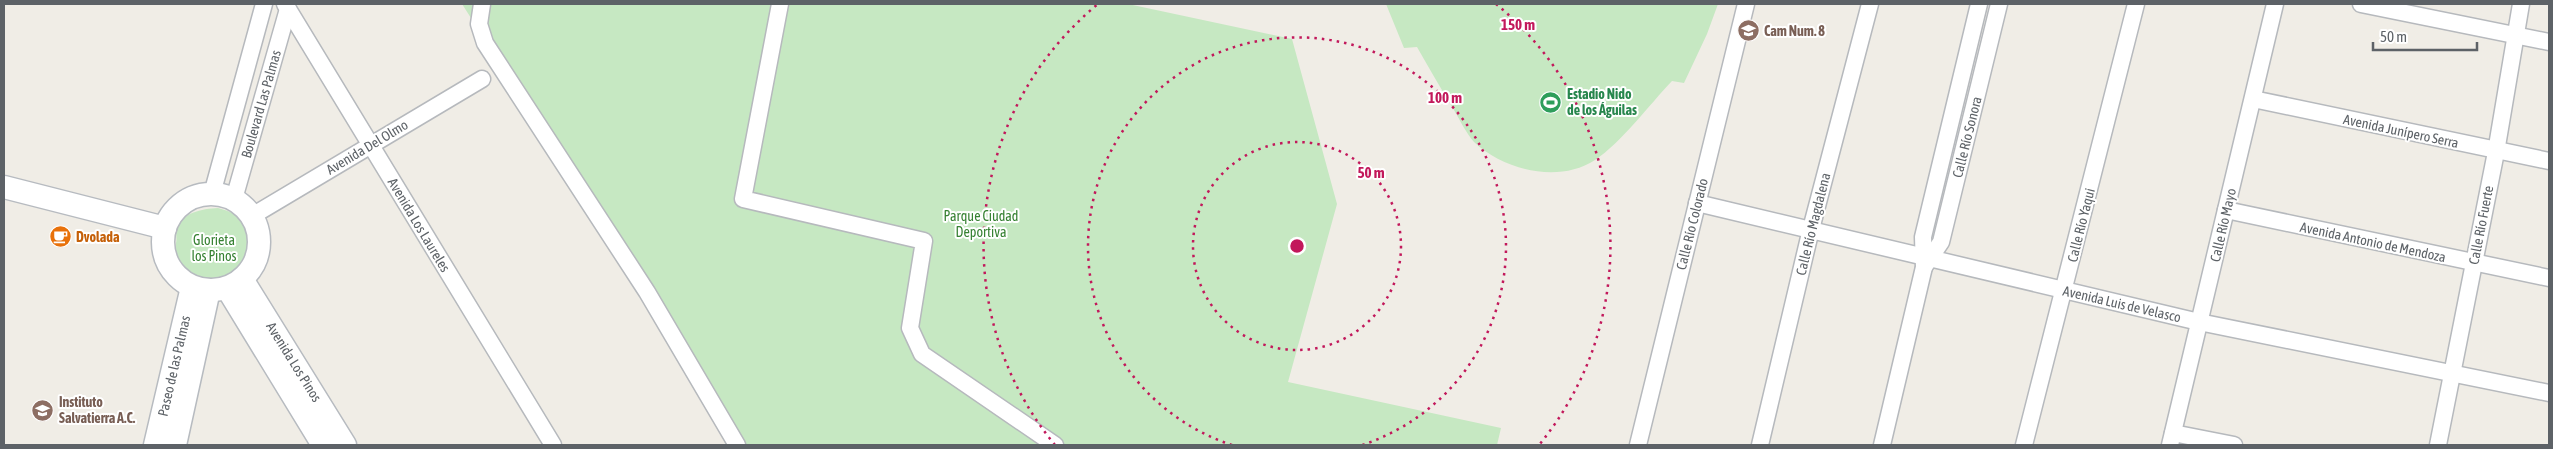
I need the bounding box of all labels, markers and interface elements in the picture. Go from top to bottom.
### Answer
text: 150 m [1501,16,1535,33]
school or university icon: Cam Num. 8 [1736,19,1760,43]
scale bar [2373,20,2477,52]
place label: Cam Num. 8 [1764,23,1825,39]
text: 50 m [2380,28,2407,45]
street label: Boulevard Las Palmas [238,48,284,160]
place label: Estadio Nido de los Águilas [1567,86,1637,118]
text: 100 m [1428,89,1462,106]
sports icon: Estadio Nido de los Águilas [1539,90,1563,114]
street label: Calle Río Sonora [1949,95,1985,179]
street label: Avenida Junípero Serra [2342,111,2460,151]
street label: Avenida Del Olmo [323,116,411,178]
text: 50 m [1358,164,1385,181]
street label: Calle Río Magdalena [1793,171,1833,277]
street label: Avenida Los Laureles [385,175,453,275]
street label: Calle Río Colorado [1673,177,1711,271]
street label: Calle Río Fuerte [2466,184,2496,266]
street label: Calle Río Yaqui [2064,186,2098,264]
street label: Calle Río Mayo [2207,187,2239,263]
park label: Parque Ciudad Deportiva [944,208,1018,240]
street label: Avenida Antonio de Mendoza [2299,219,2447,265]
cafe icon: Dvolada [48,225,72,249]
place label: Dvolada [76,229,120,245]
park label: Glorieta los Pinos [191,232,237,264]
centre of rings [1288,237,1306,255]
street label: Avenida Luis de Velasco [2061,283,2183,325]
street label: Paseo de las Palmas [155,314,193,418]
street label: Avenida Los Pinos [263,319,325,405]
place label: Instituto Salvatierra A.C. [59,394,136,426]
school or university icon: Instituto Salvatierra A.C. [31,398,55,422]

